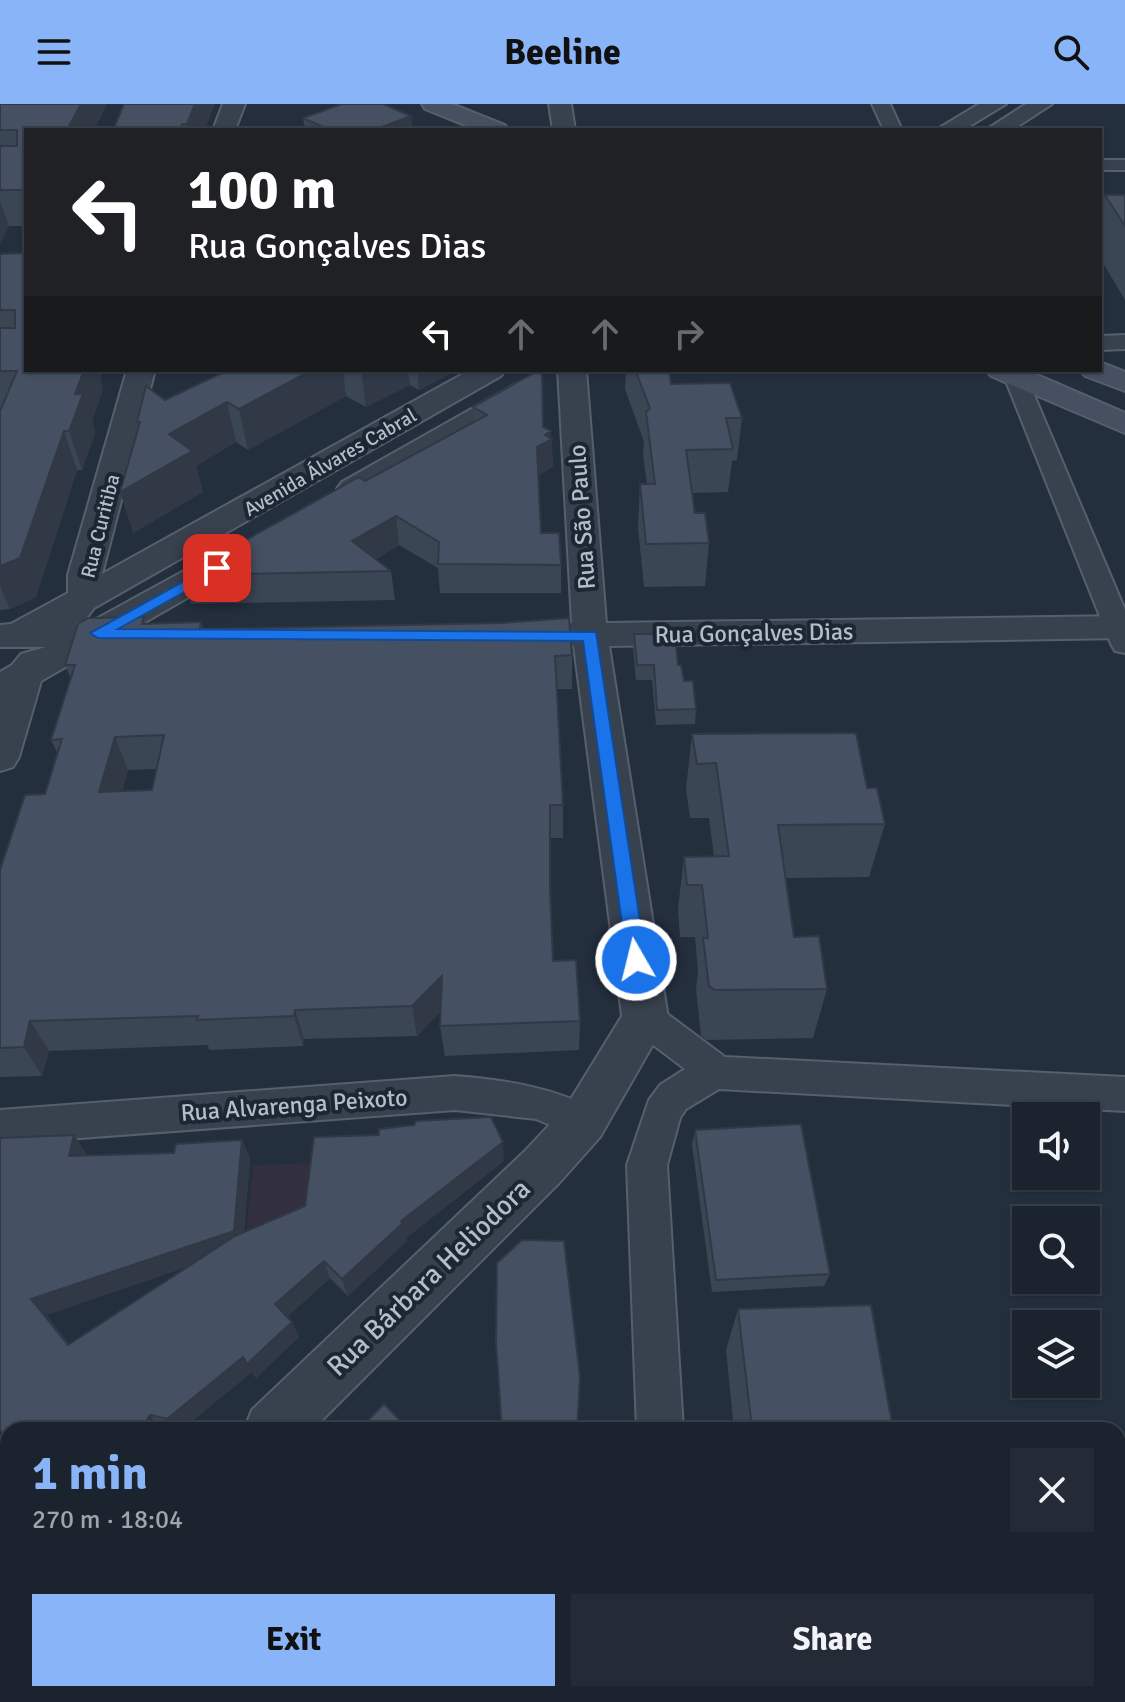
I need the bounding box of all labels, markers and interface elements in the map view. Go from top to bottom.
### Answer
icon: menu [32,30,76,74]
text: Beeline [504,30,621,75]
icon: search [1049,30,1093,74]
text: 100 m [188,155,336,224]
icon: left [56,160,160,264]
text: Rua Gonçalves Dias [188,224,486,269]
icon: left [415,312,459,356]
icon: ahead [499,312,543,356]
icon: ahead [583,312,627,356]
icon: right [667,312,711,356]
street label: Avenida Álvares Cabral [240,403,421,522]
street label: Rua São Paulo [562,443,602,591]
street label: Rua Curitiba [76,472,125,581]
pin [183,534,251,602]
icon: arrive [195,546,239,590]
street label: Rua Gonçalves Dias [654,616,854,650]
position arrow [594,918,678,1002]
street label: Rua Alvarenga Peixoto [180,1082,408,1128]
map controls [1012,1102,1100,1398]
button: sound [1012,1102,1100,1190]
street label: Rua Bárbara Heliodora [320,1172,537,1384]
button: search [1012,1206,1100,1294]
button: layers [1012,1310,1100,1398]
text: 1 min [32,1444,148,1503]
button: close [1010,1448,1094,1532]
text: 270 m · 18:04 [32,1504,183,1536]
button: Exit [32,1594,555,1686]
button: Share [571,1594,1094,1686]

